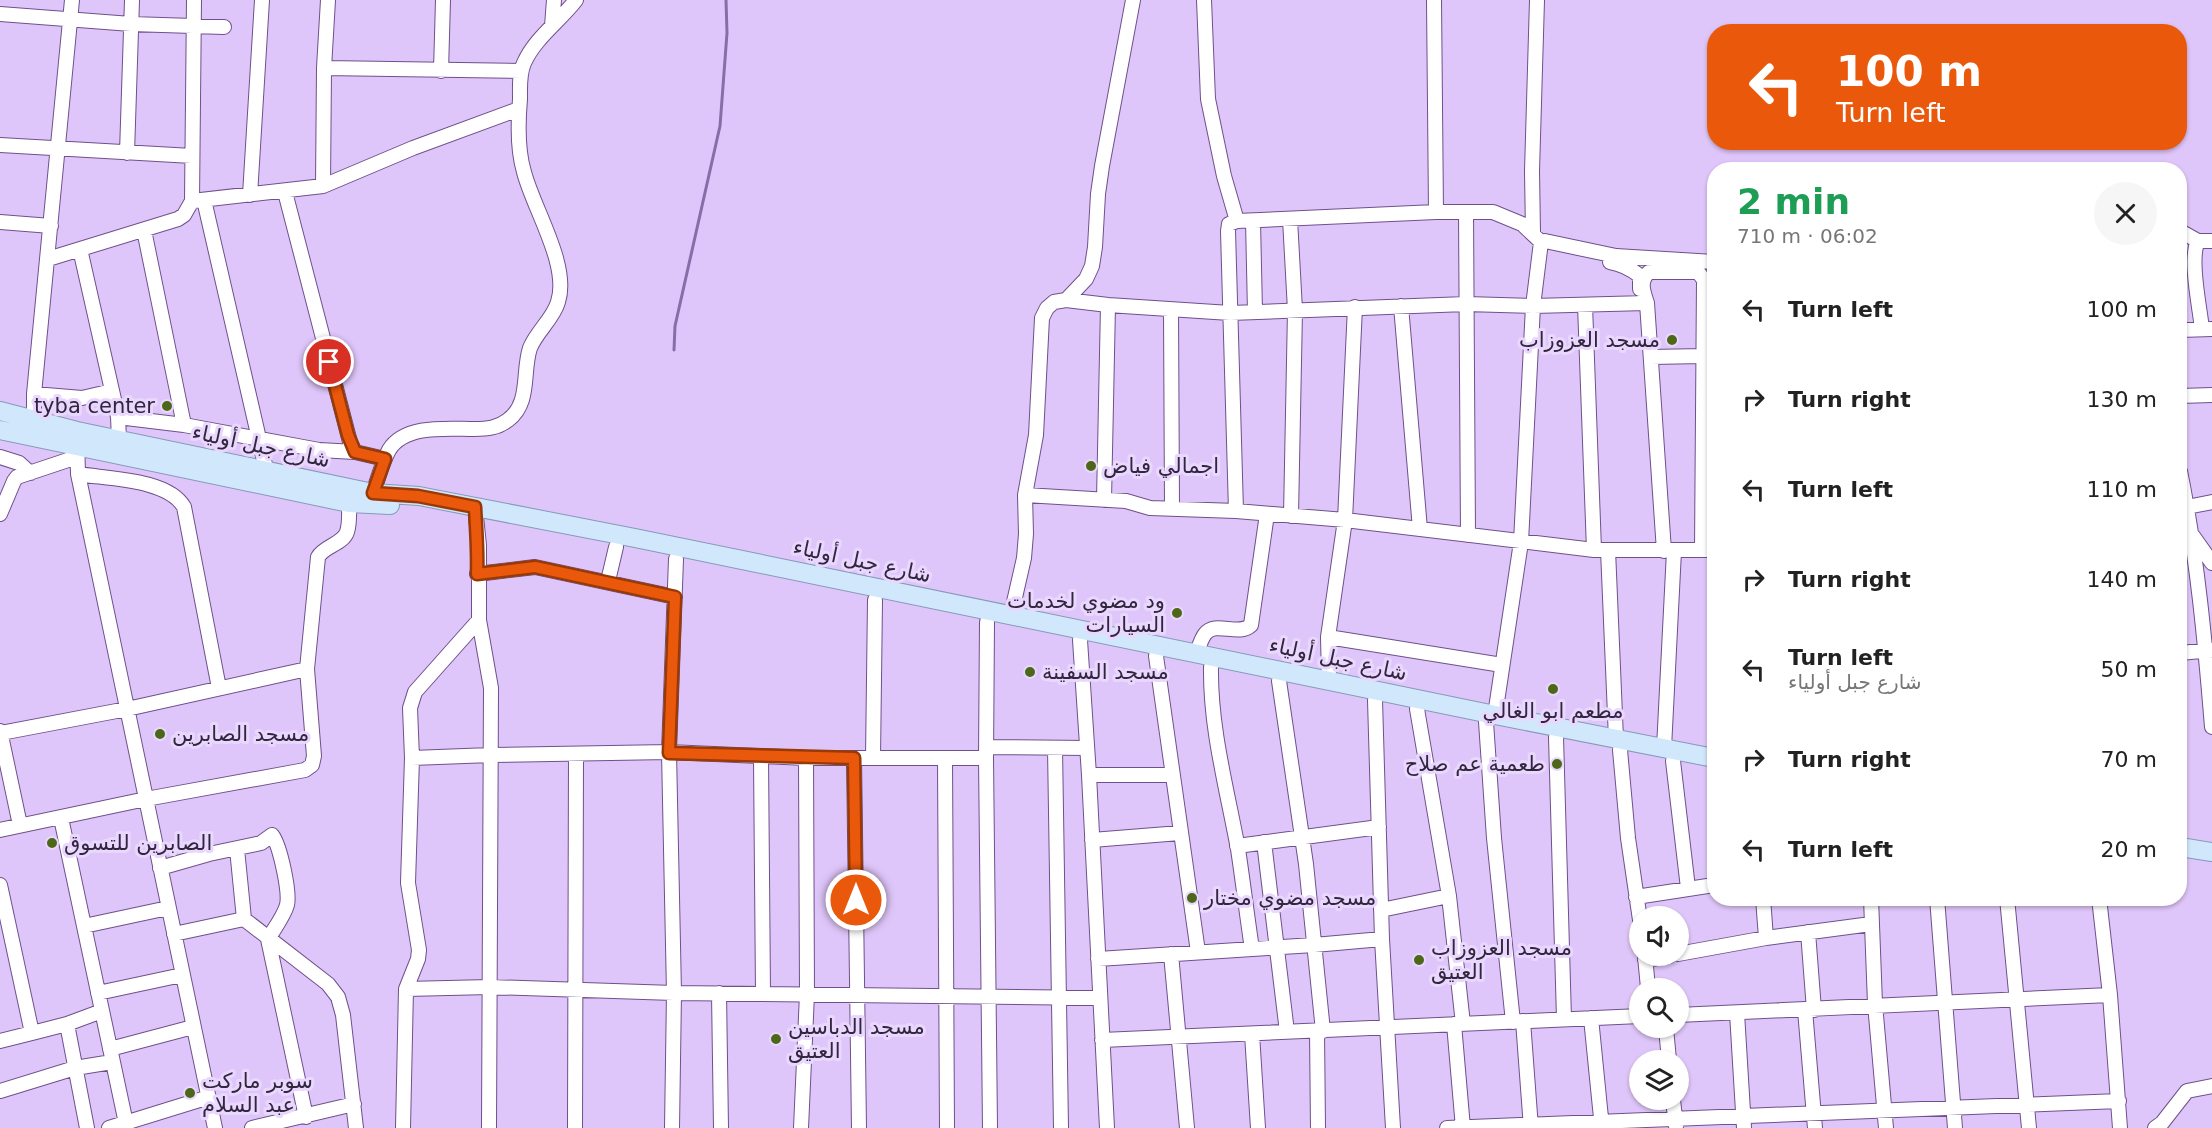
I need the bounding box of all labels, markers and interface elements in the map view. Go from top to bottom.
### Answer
text: 100 m [1836,47,1982,96]
icon: left [1737,48,1815,126]
text: Turn left [1836,97,1946,128]
text: 2 min [1737,181,1850,222]
button: close [2094,182,2157,245]
text: 710 m · 06:02 [1737,224,1878,248]
icon: left [1737,293,1770,326]
text: Turn left [1788,297,1893,322]
text: 100 m [2087,297,2157,322]
place label: مسجد العزوزاب [1519,328,1660,352]
marker: مسجد العزوزاب [1665,333,1679,347]
pin [303,336,354,387]
icon: arrive [312,345,345,378]
icon: right [1737,383,1770,416]
text: Turn right [1788,387,1911,412]
text: 130 m [2087,387,2157,412]
place label: tyba center [34,394,155,418]
marker: tyba center [160,399,174,413]
street label: شارع جبل أولياء [190,418,332,472]
place label: اجمالي فياض [1103,454,1219,478]
marker: اجمالي فياض [1084,459,1098,473]
icon: left [1737,473,1770,506]
text: Turn left [1788,477,1893,502]
text: 110 m [2087,477,2157,502]
street label: شارع جبل أولياء [791,533,933,587]
icon: right [1737,563,1770,596]
text: Turn right [1788,567,1911,592]
text: 140 m [2087,567,2157,592]
place label: ود مضوي لخدمات السيارات [1007,589,1165,637]
marker: ود مضوي لخدمات السيارات [1170,606,1184,620]
street label: شارع جبل أولياء [1267,631,1409,685]
text: Turn left [1788,645,1893,670]
icon: left [1737,653,1770,686]
text: 50 m [2101,657,2157,682]
place label: مسجد السفينة [1042,660,1169,684]
marker: مسجد السفينة [1023,665,1037,679]
text: شارع جبل أولياء [1788,670,1922,694]
marker: مطعم ابو الغالي [1546,682,1560,696]
place label: مطعم ابو الغالي [1482,699,1624,724]
place label: مسجد الصابرين [172,722,309,746]
marker: مسجد الصابرين [153,727,167,741]
icon: right [1737,743,1770,776]
text: Turn right [1788,747,1911,772]
text: 70 m [2101,747,2157,772]
place label: طعمية عم صلاح [1405,752,1545,777]
marker: طعمية عم صلاح [1550,757,1564,771]
place label: الصابرين للتسوق [64,831,212,855]
icon: left [1737,833,1770,866]
marker: الصابرين للتسوق [45,836,59,850]
text: Turn left [1788,837,1893,862]
text: 20 m [2101,837,2157,862]
position arrow [824,868,888,932]
place label: مسجد مضوي مختار [1203,886,1376,910]
marker: مسجد مضوي مختار [1185,891,1199,905]
map controls [1629,906,1689,1110]
button: sound [1629,906,1689,966]
place label: مسجد العزوزاب العتيق [1431,936,1572,984]
marker: مسجد العزوزاب العتيق [1412,953,1426,967]
button: search [1629,978,1689,1038]
place label: مسجد الدباسين العتيق [788,1015,925,1063]
marker: مسجد الدباسين العتيق [769,1032,783,1046]
button: layers [1629,1050,1689,1110]
place label: سوبر ماركت عبد السلام [202,1069,313,1117]
marker: سوبر ماركت عبد السلام [183,1086,197,1100]

